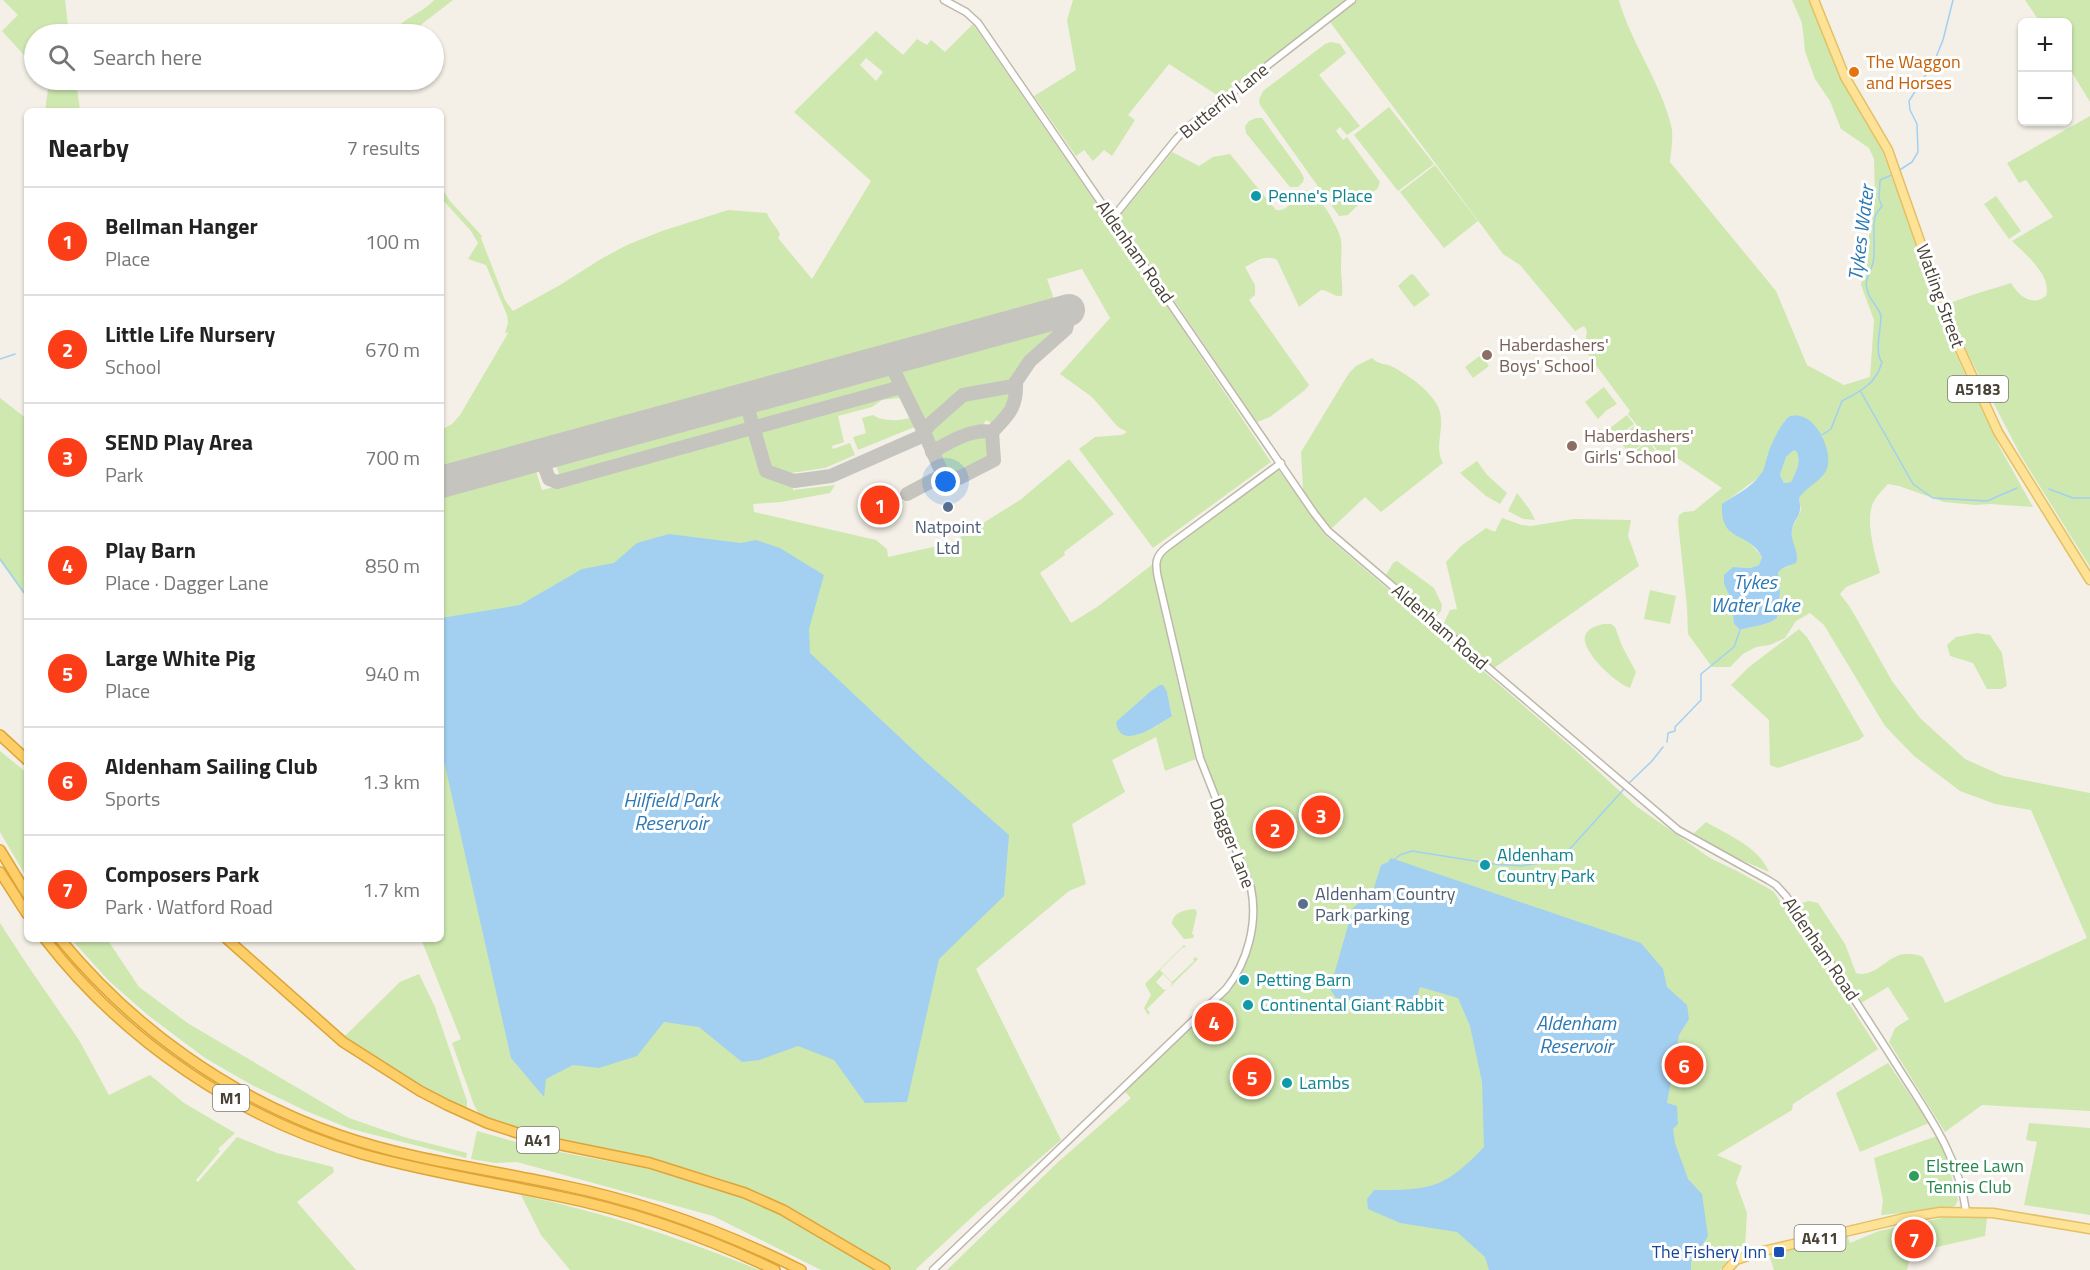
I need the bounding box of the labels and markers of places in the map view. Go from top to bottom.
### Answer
place label: The Waggon and Horses [1866,48,1961,96]
marker: The Waggon and Horses [1847,65,1861,79]
place label: Penne's Place [1268,182,1373,209]
marker: Penne's Place [1249,189,1263,203]
place label: Haberdashers' Boys' School [1499,331,1609,379]
marker: Haberdashers' Boys' School [1480,348,1494,362]
place label: Haberdashers' Girls' School [1584,422,1694,470]
marker: Haberdashers' Girls' School [1565,439,1579,453]
pin: 1 [860,482,900,528]
marker: Natpoint Ltd [941,500,955,514]
place label: Natpoint Ltd [915,513,982,561]
pin: 3 [1302,792,1340,838]
pin: 2 [1256,806,1294,852]
place label: Aldenham Country Park [1497,841,1595,889]
marker: Aldenham Country Park [1478,858,1492,872]
place label: Aldenham Country Park parking [1315,880,1456,928]
marker: Aldenham Country Park parking [1296,897,1310,911]
place label: Petting Barn [1256,966,1351,993]
marker: Petting Barn [1237,973,1251,987]
place label: Continental Giant Rabbit [1260,991,1445,1018]
marker: Continental Giant Rabbit [1241,998,1255,1012]
pin: 4 [1194,1000,1234,1044]
pin: 6 [1664,1042,1704,1088]
pin: 5 [1232,1054,1272,1100]
place label: Lambs [1299,1069,1350,1096]
marker: Lambs [1280,1076,1294,1090]
place label: Elstree Lawn Tennis Club [1926,1152,2024,1200]
marker: Elstree Lawn Tennis Club [1907,1169,1921,1183]
pin: 7 [1894,1216,1934,1262]
place label: The Fishery Inn [1652,1238,1767,1265]
marker: The Fishery Inn [1772,1245,1786,1259]

